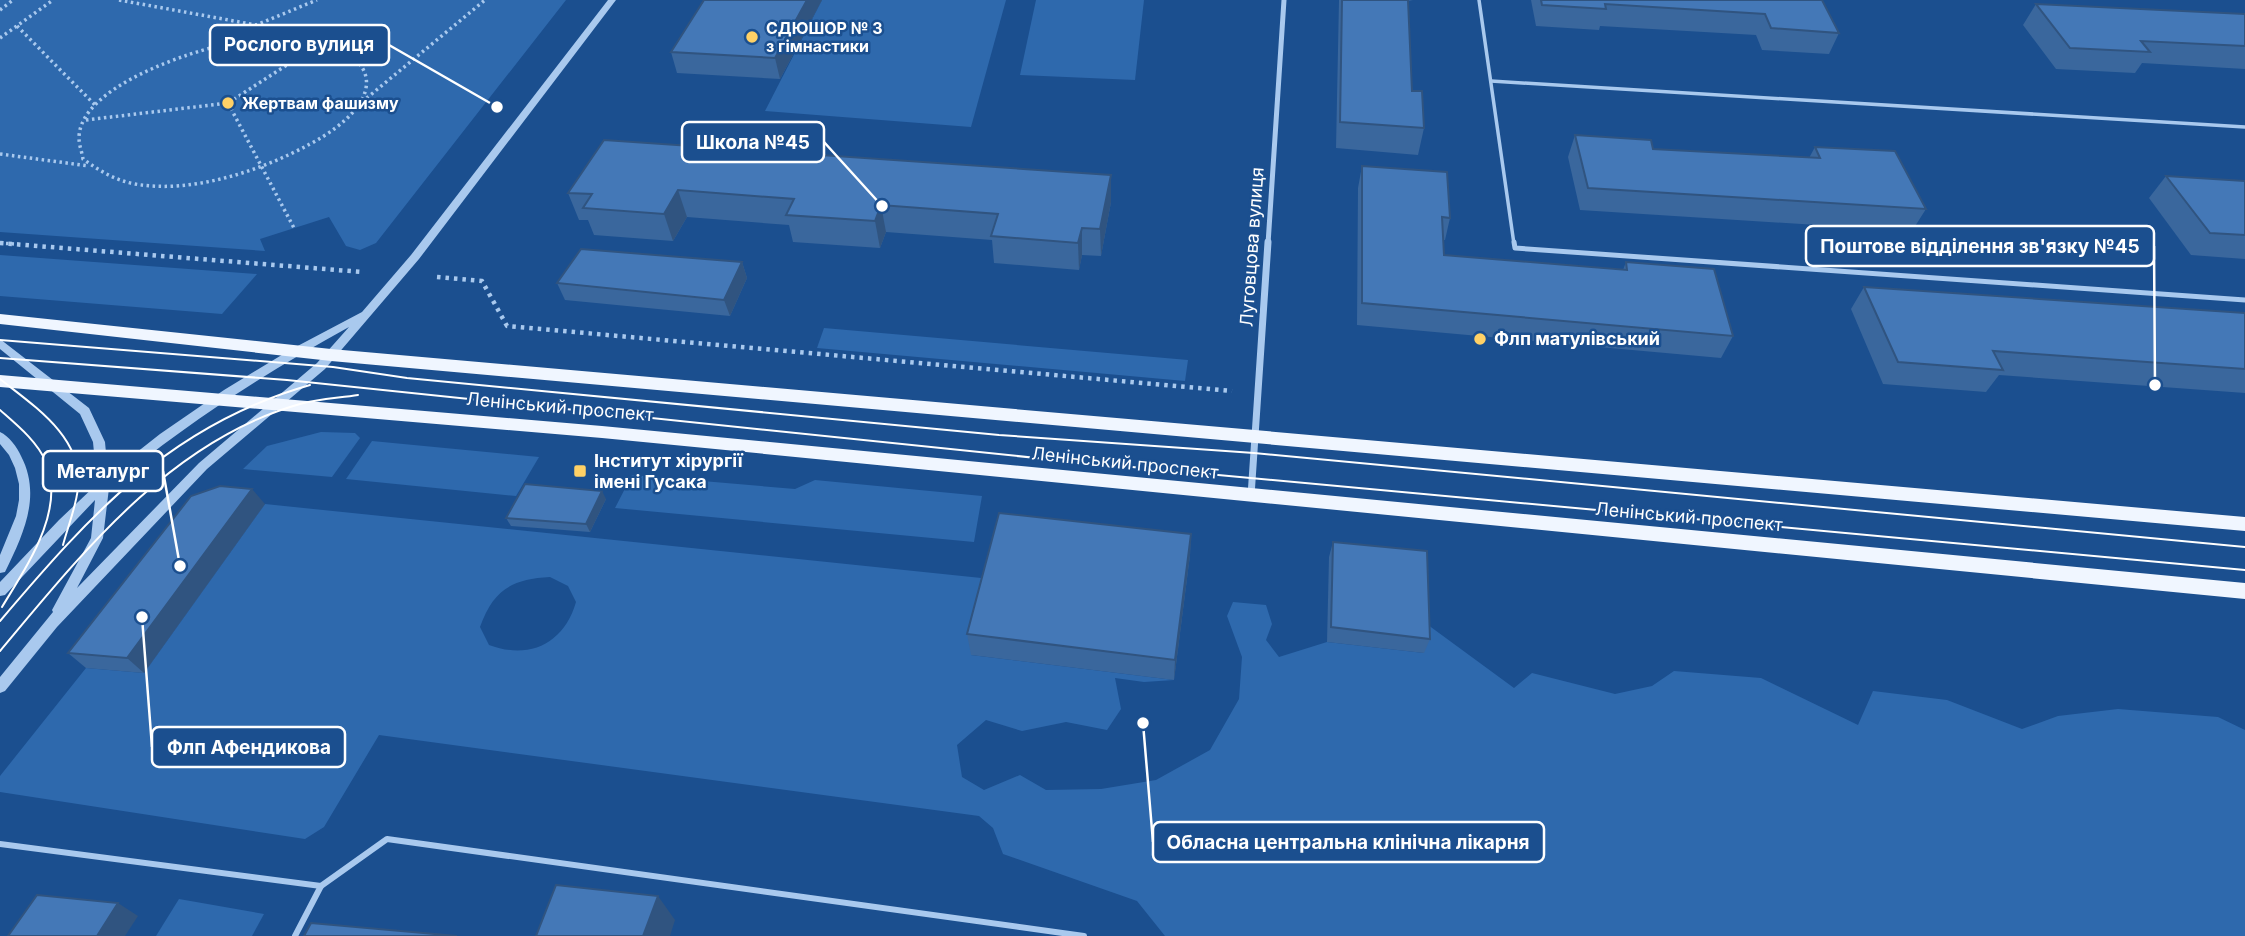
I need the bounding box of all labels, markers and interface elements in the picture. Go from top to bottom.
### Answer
place label: СДЮШОР № 3 з гімнастики [766,18,882,56]
callout: Рослого вулиця [210,25,389,65]
marker: СДЮШОР № 3 з гімнастики [744,29,760,45]
text: Рослого вулиця [224,33,374,56]
place label: Жертвам фашизму [242,93,399,113]
marker: Жертвам фашизму [220,95,236,111]
callout: Школа №45 [682,122,824,162]
text: Школа №45 [696,131,810,154]
street label: Луговцова вулиця [1235,166,1268,328]
callout: Поштове відділення зв'язку №45 [1806,226,2154,266]
text: Поштове відділення зв'язку №45 [1820,235,2140,258]
place label: Флп матулівський [1494,328,1660,349]
marker: Флп матулівський [1472,331,1488,347]
street label: Ленінський проспект [466,388,655,425]
street label: Ленінський проспект [1030,442,1220,483]
place label: Інститут хірургії імені Гусака [594,450,744,492]
callout: Металург [43,451,163,491]
text: Металург [57,460,150,483]
marker: Інститут хірургії імені Гусака [572,463,588,479]
street label: Ленінський проспект [1595,498,1784,535]
callout: Флп Афендикова [152,727,345,767]
text: Флп Афендикова [167,736,331,759]
callout: Обласна центральна клінічна лікарня [1153,822,1544,862]
text: Обласна центральна клінічна лікарня [1167,831,1529,854]

